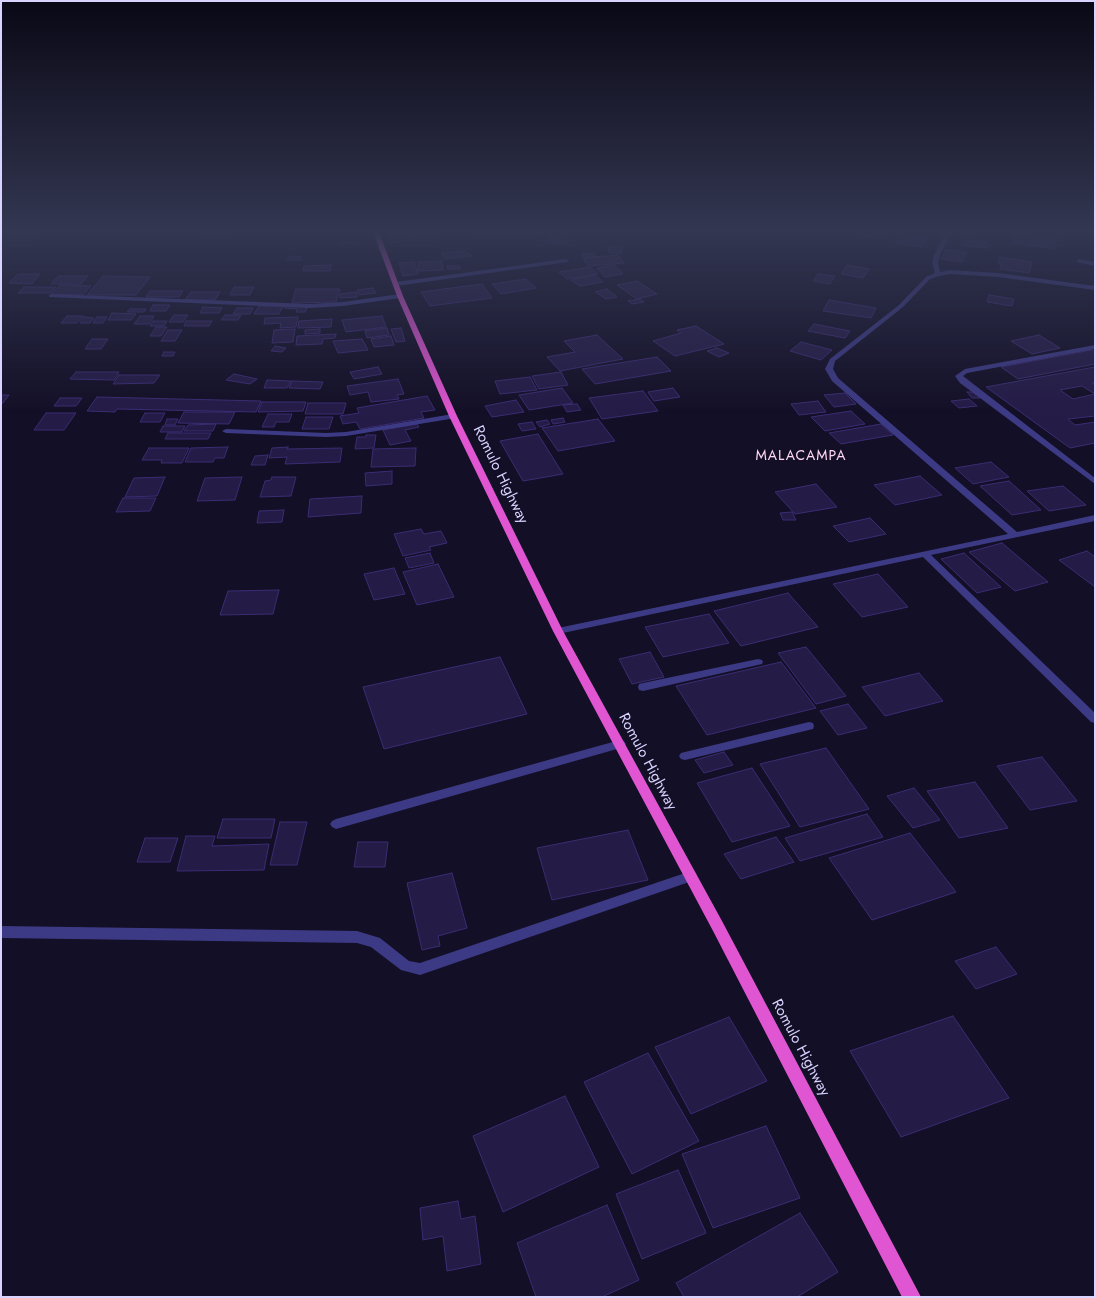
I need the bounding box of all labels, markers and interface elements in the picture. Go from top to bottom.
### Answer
street label: Romulo Highway [468,423,532,527]
district label: MALACAMPA [755,449,847,465]
street label: Romulo Highway [614,710,680,814]
street label: Romulo Highway [767,996,833,1100]

